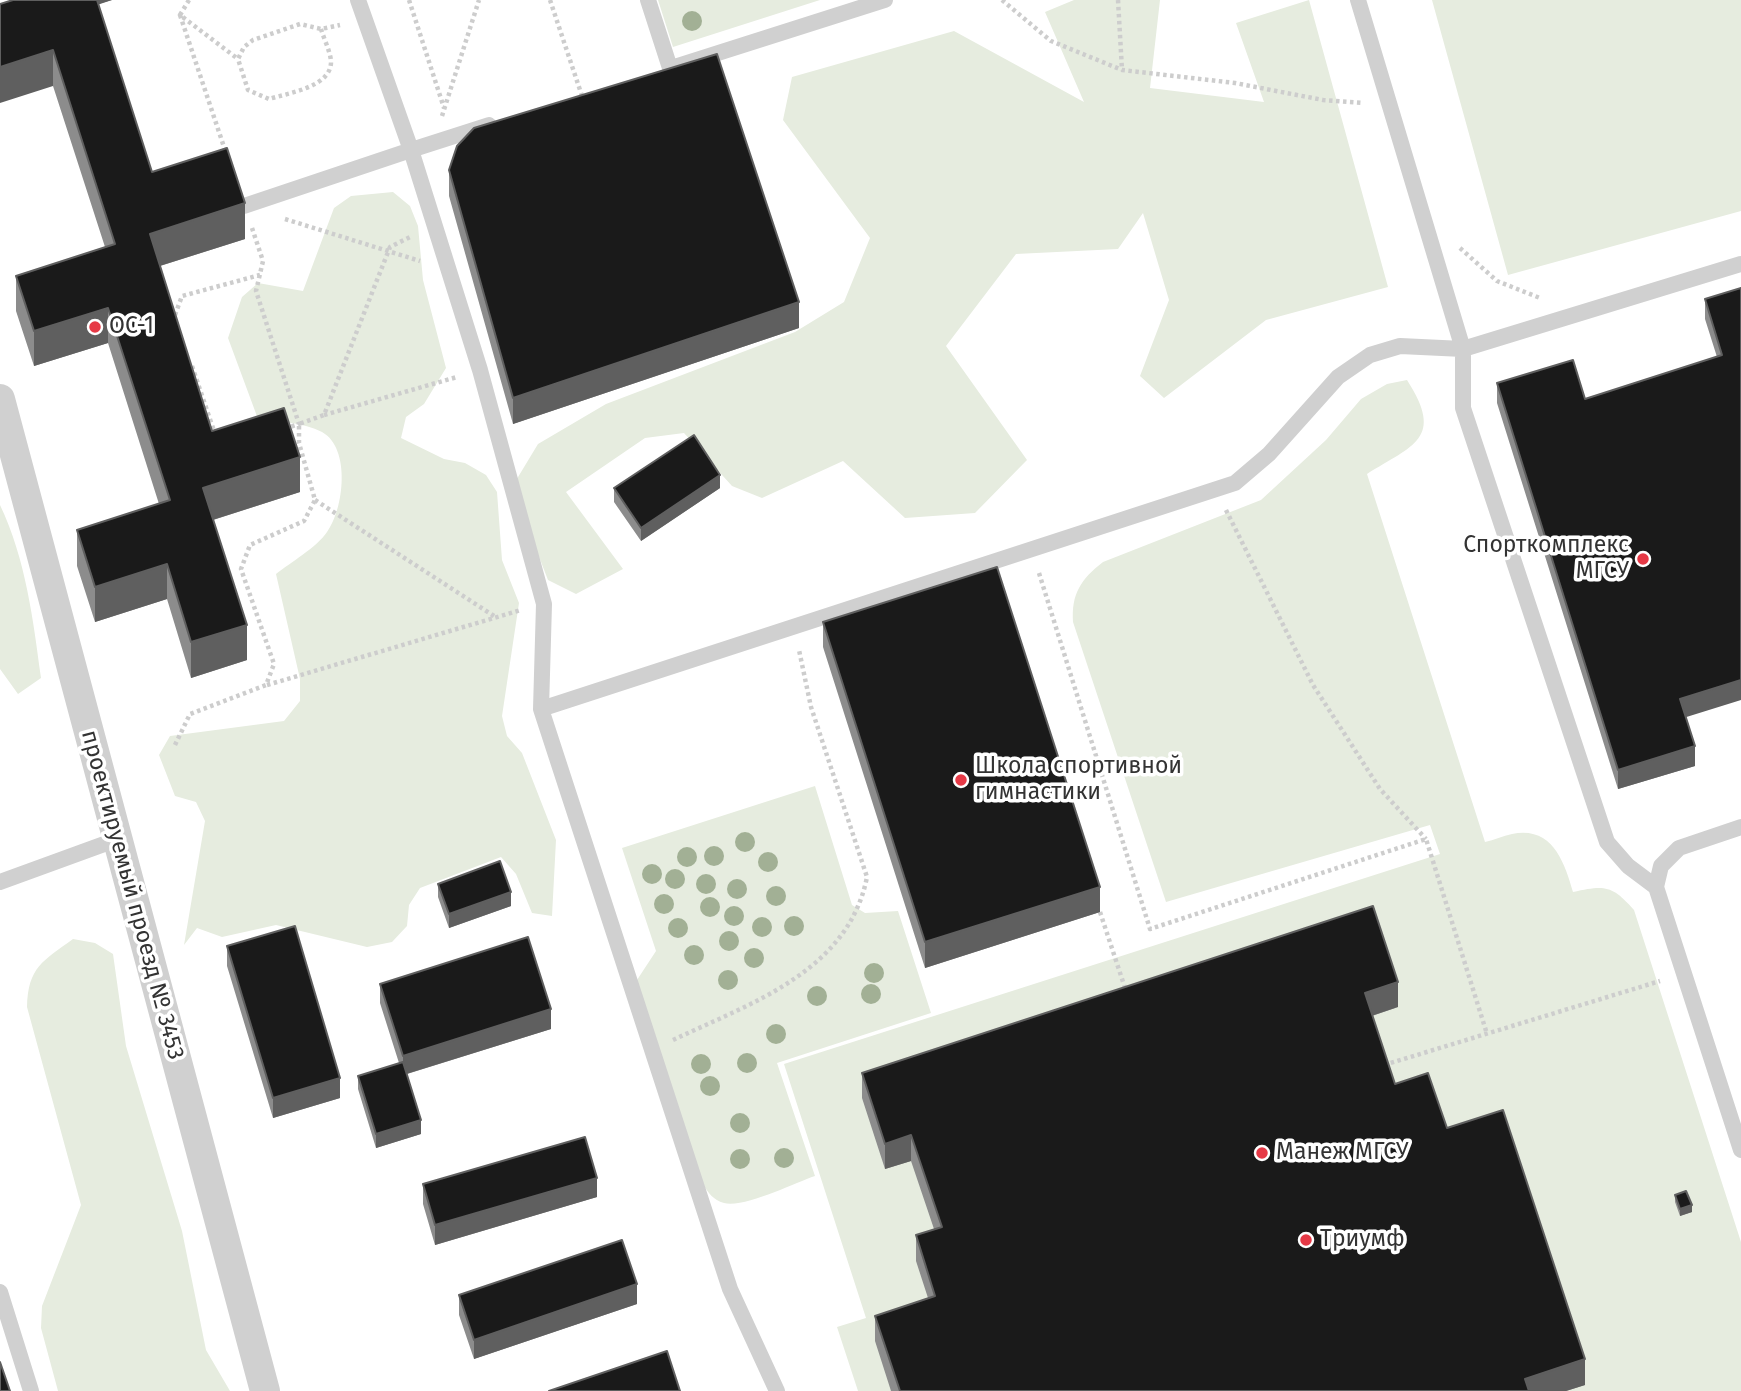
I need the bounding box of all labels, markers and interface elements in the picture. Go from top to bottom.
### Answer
place label: ОС-1 [109,313,154,341]
marker: ОС-1 [87,319,103,335]
place label: Спорткомплекс МГСУ [1463,532,1629,586]
marker: Спорткомплекс МГСУ [1635,551,1651,567]
street label: проектируемый проезд № 3453 [75,727,189,1063]
place label: Школа спортивной гимнастики [975,753,1182,807]
marker: Школа спортивной гимнастики [953,772,969,788]
place label: Манеж МГСУ [1276,1139,1408,1167]
marker: Манеж МГСУ [1254,1145,1270,1161]
place label: Триумф [1320,1226,1405,1254]
marker: Триумф [1298,1232,1314,1248]

